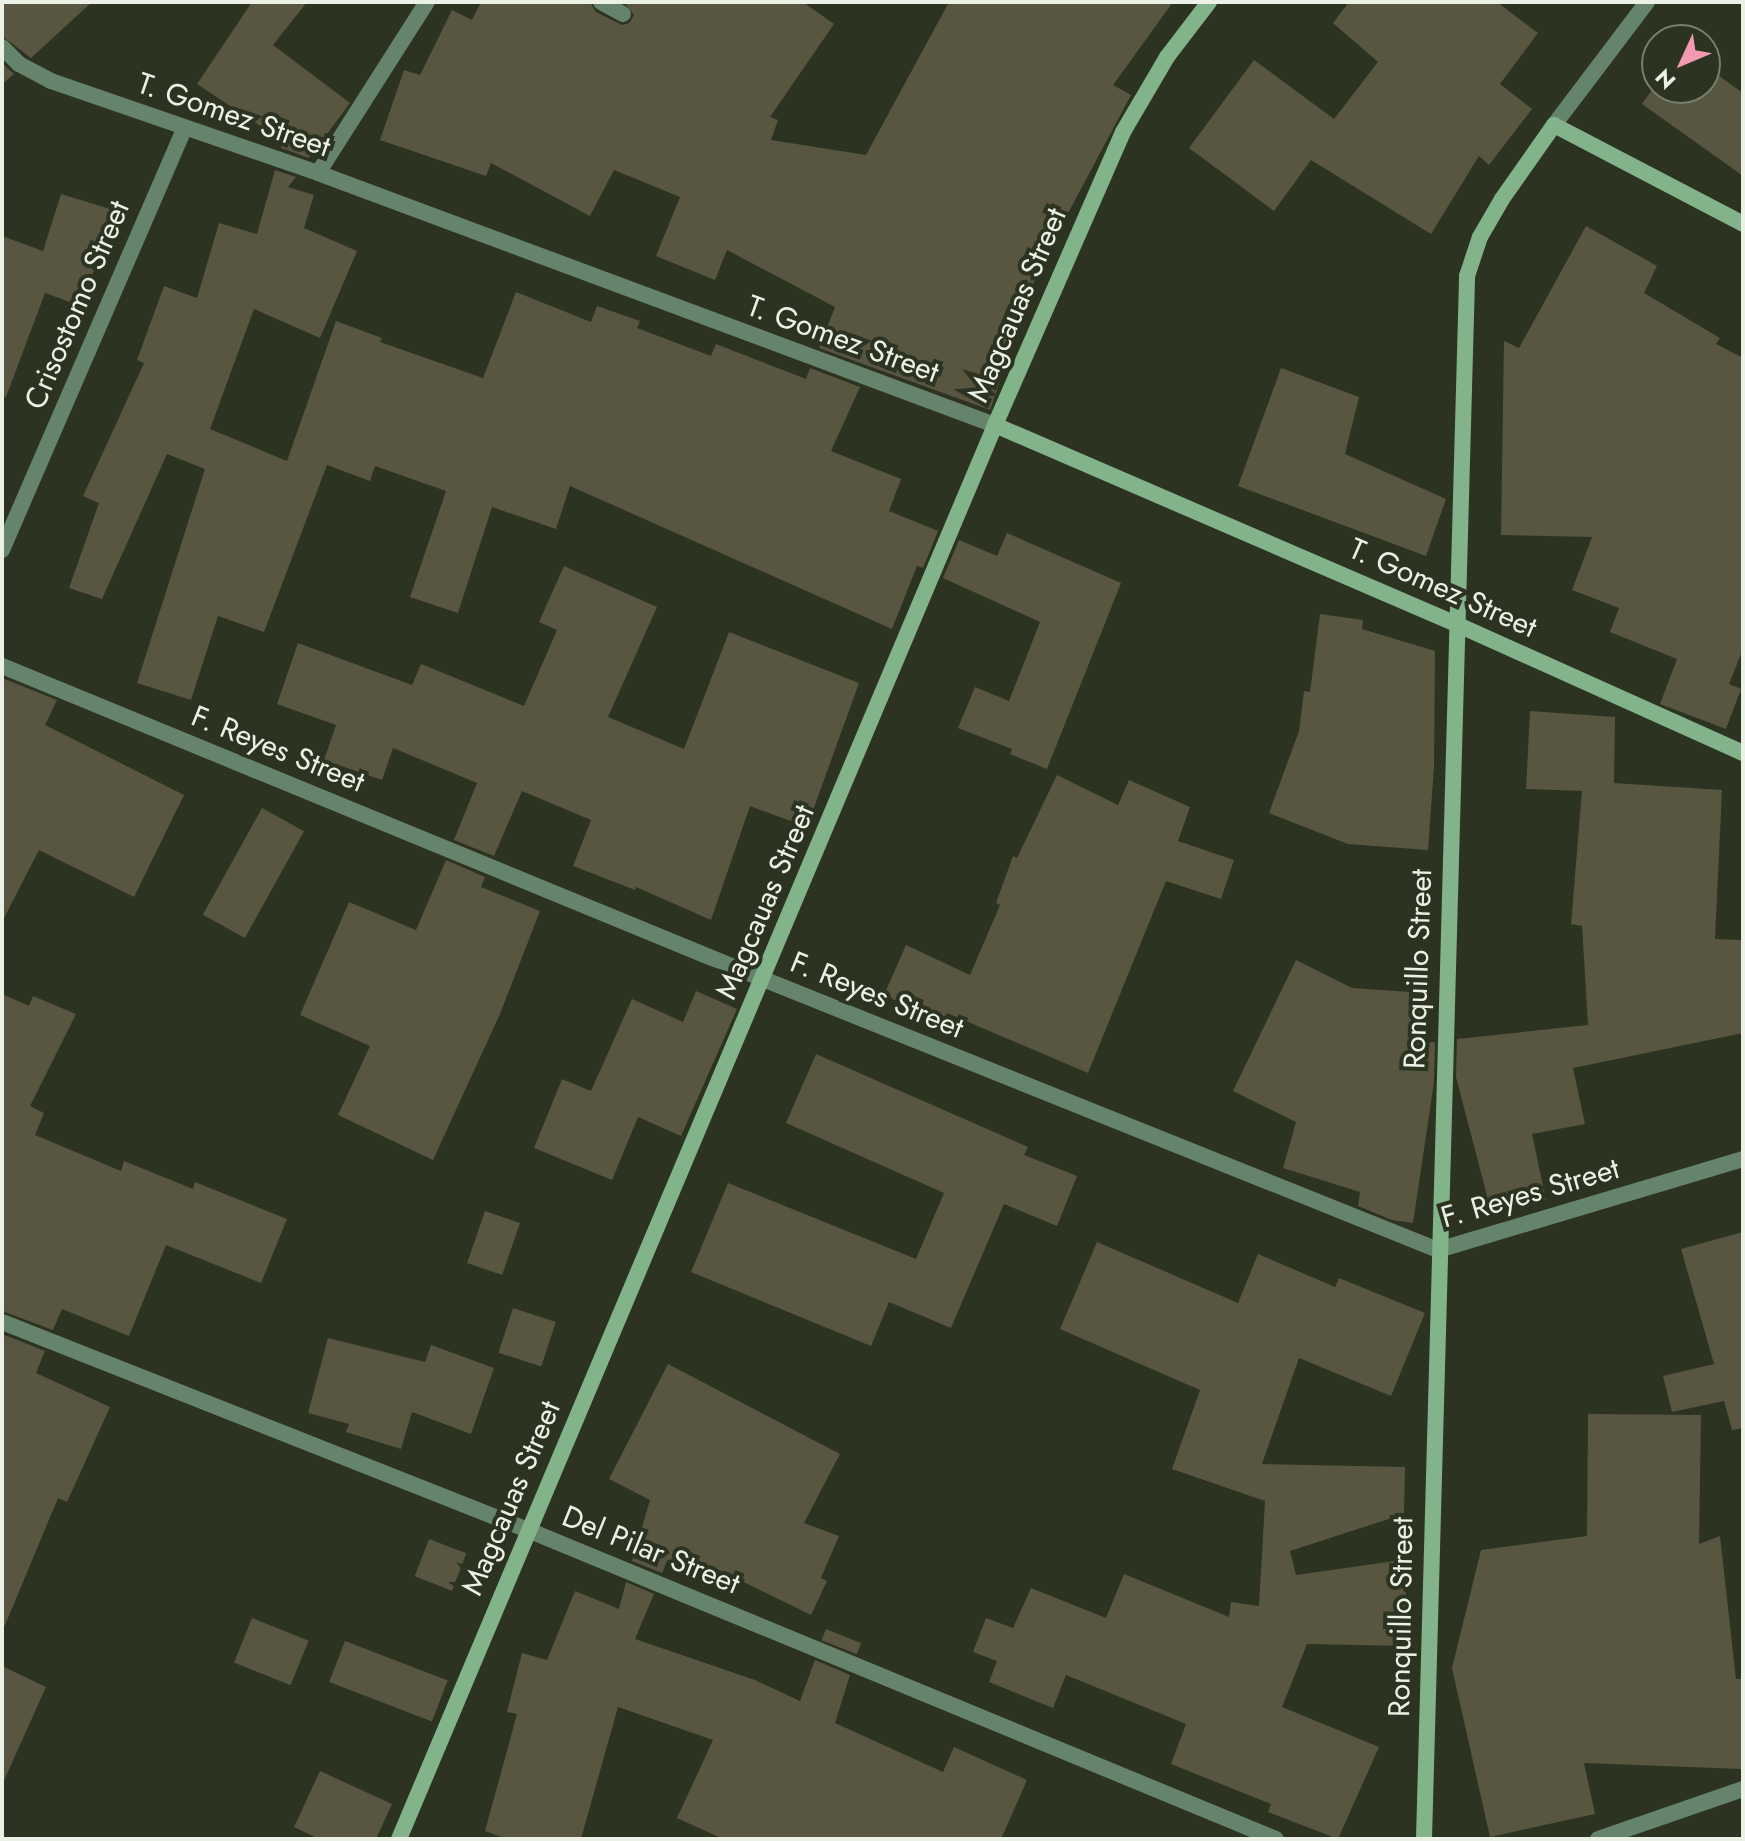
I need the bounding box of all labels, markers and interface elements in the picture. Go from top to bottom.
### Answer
north arrow [1641,24,1721,104]
text: N [1648,62,1683,97]
street label: T. Gomez Street [133,65,335,165]
street label: Crisostomo Street [17,195,137,415]
street label: Magcauas Street [960,202,1074,408]
street label: T. Gomez Street [742,288,944,390]
street label: T. Gomez Street [1344,531,1542,645]
street label: F. Reyes Street [186,698,370,800]
street label: Magcauas Street [708,799,822,1005]
street label: Ronquillo Street [1397,868,1439,1070]
street label: F. Reyes Street [785,944,969,1046]
street label: F. Reyes Street [1437,1150,1623,1236]
street label: Magcauas Street [454,1395,568,1601]
street label: Del Pilar Street [557,1498,745,1602]
street label: Ronquillo Street [1381,1517,1421,1717]

